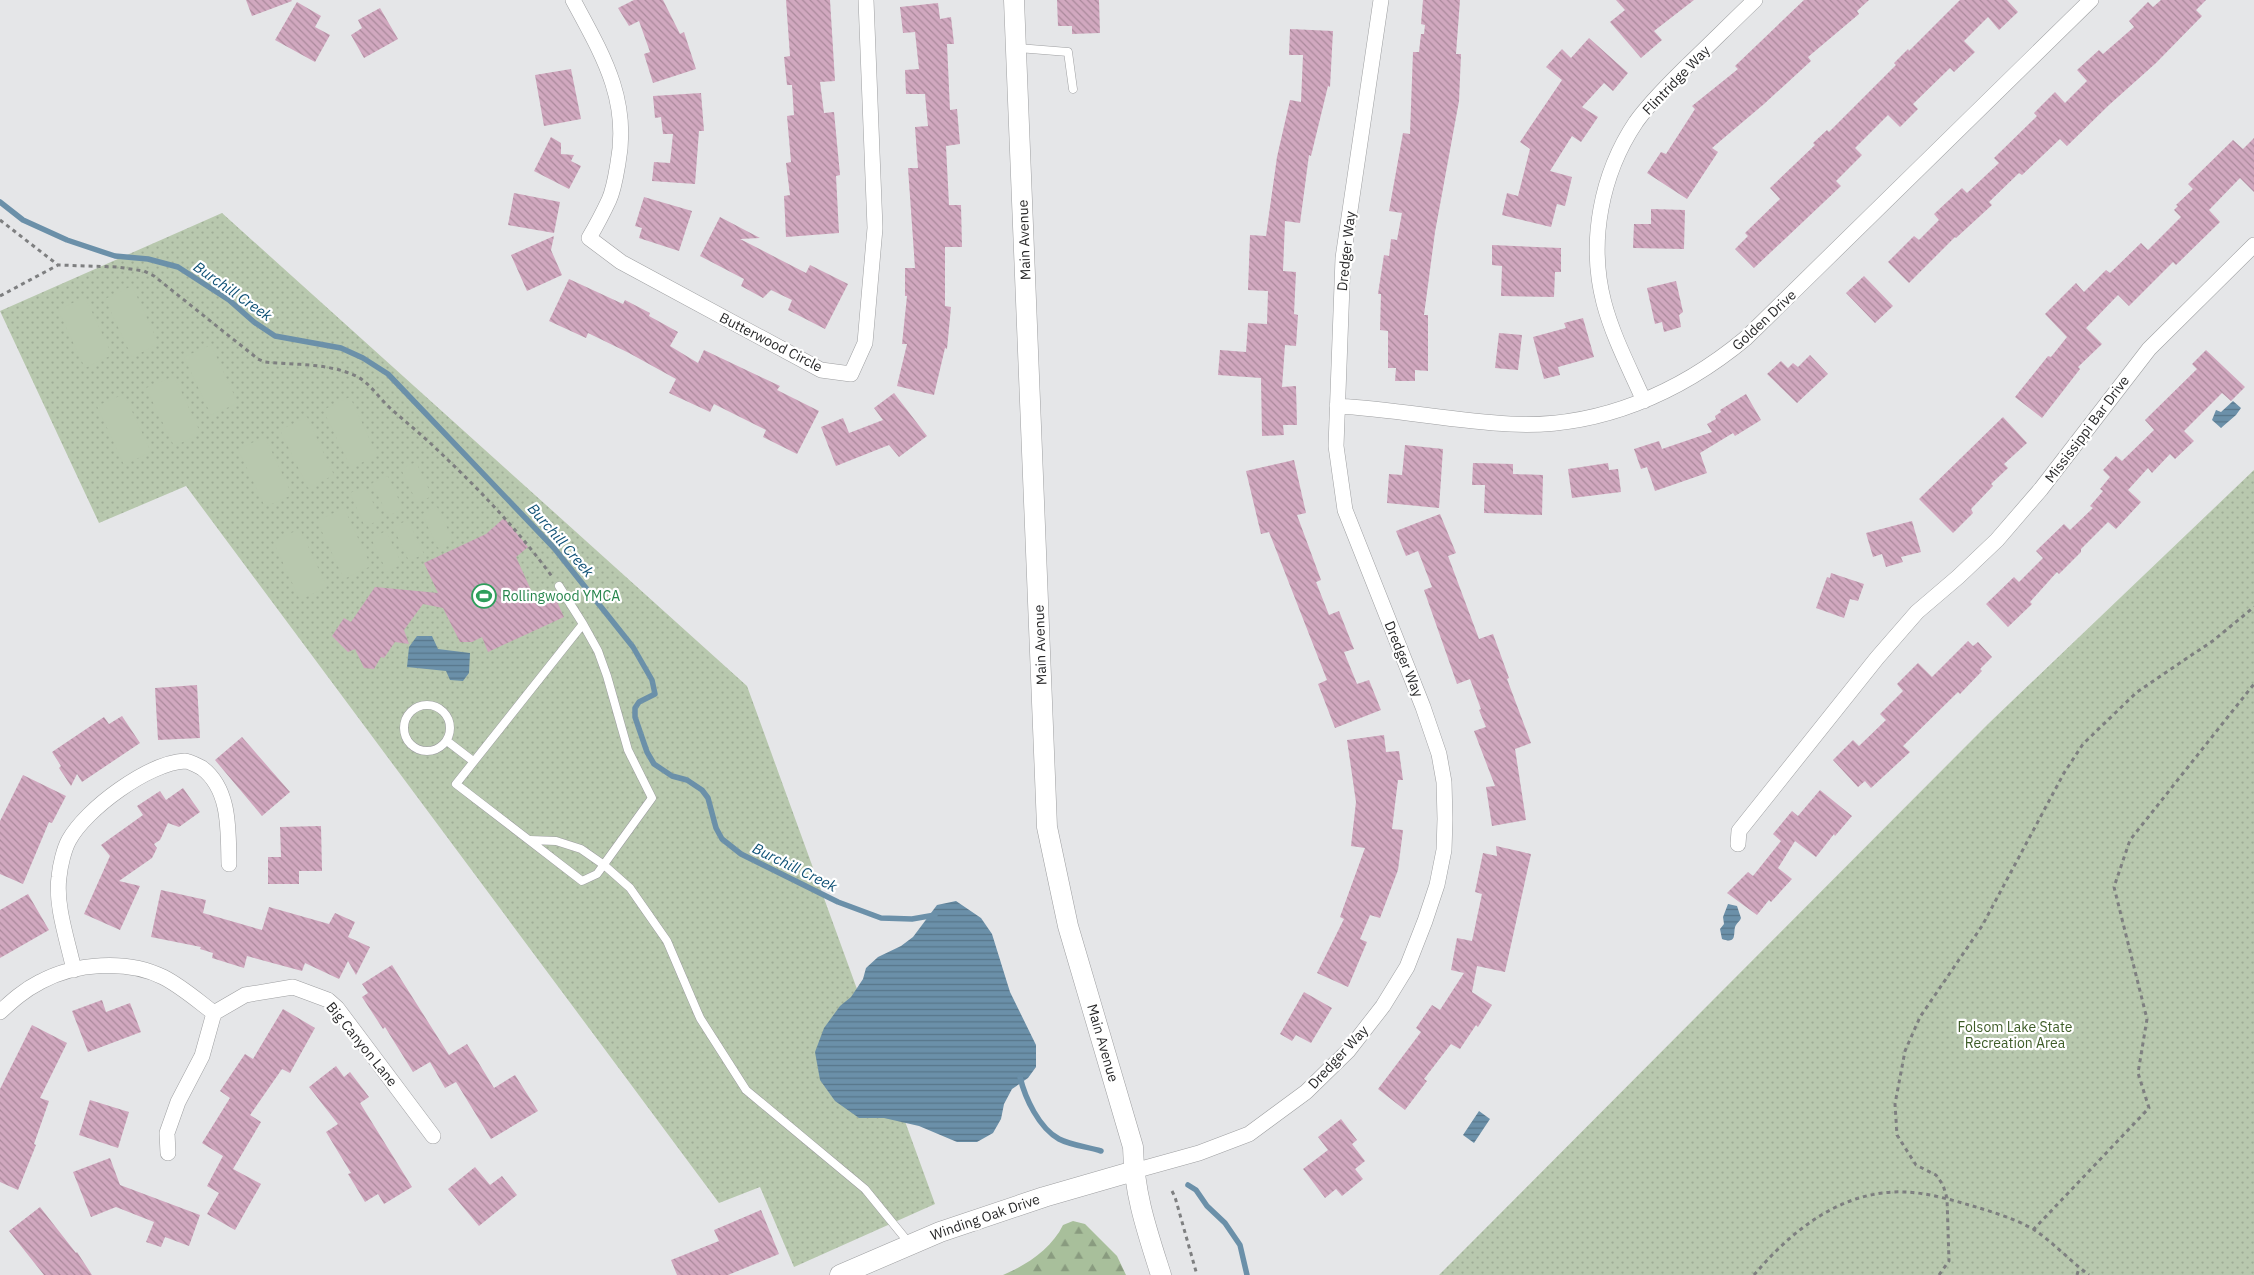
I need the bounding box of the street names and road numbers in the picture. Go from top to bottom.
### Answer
street label: Flintridge Way [1638,41,1714,119]
street label: Main Avenue [1014,199,1034,280]
street label: Dredger Way [1333,210,1359,292]
street label: Golden Drive [1728,286,1800,354]
street label: Butterwood Circle [716,308,826,376]
street label: Mississippi Bar Drive [2041,372,2133,486]
street label: Main Avenue [1030,604,1050,685]
street label: Dredger Way [1381,618,1427,700]
street label: Big Canyon Lane [322,998,402,1090]
street label: Main Avenue [1083,1002,1123,1084]
street label: Dredger Way [1304,1021,1372,1093]
street label: Winding Oak Drive [928,1190,1042,1244]

